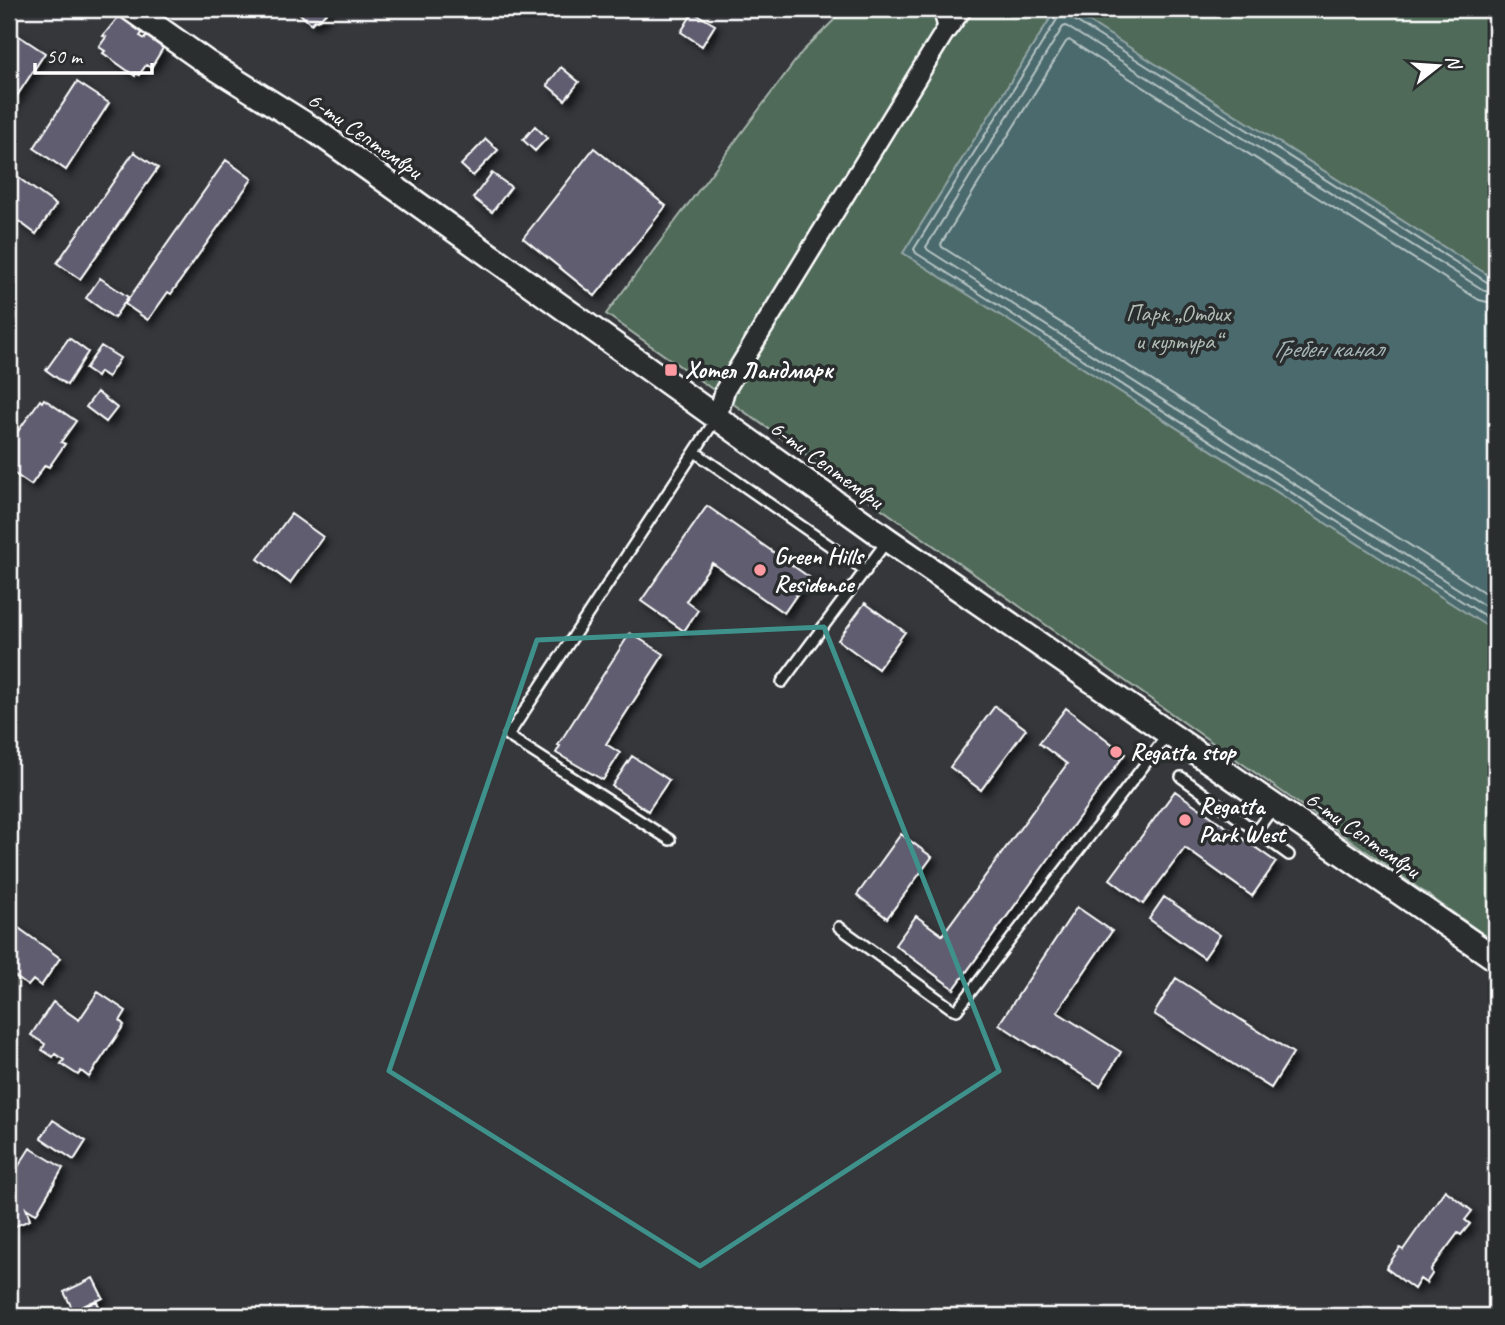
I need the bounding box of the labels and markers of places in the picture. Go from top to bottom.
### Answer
place label: Хотел Ландмарк [685,355,835,385]
marker: Хотел Ландмарк [663,362,679,378]
place label: Green Hills Residence [774,541,865,599]
marker: Green Hills Residence [752,562,768,578]
place label: Regatta stop [1130,737,1237,767]
marker: Regatta stop [1108,744,1124,760]
place label: Regatta Park West [1199,791,1288,849]
marker: Regatta Park West [1177,812,1193,828]

